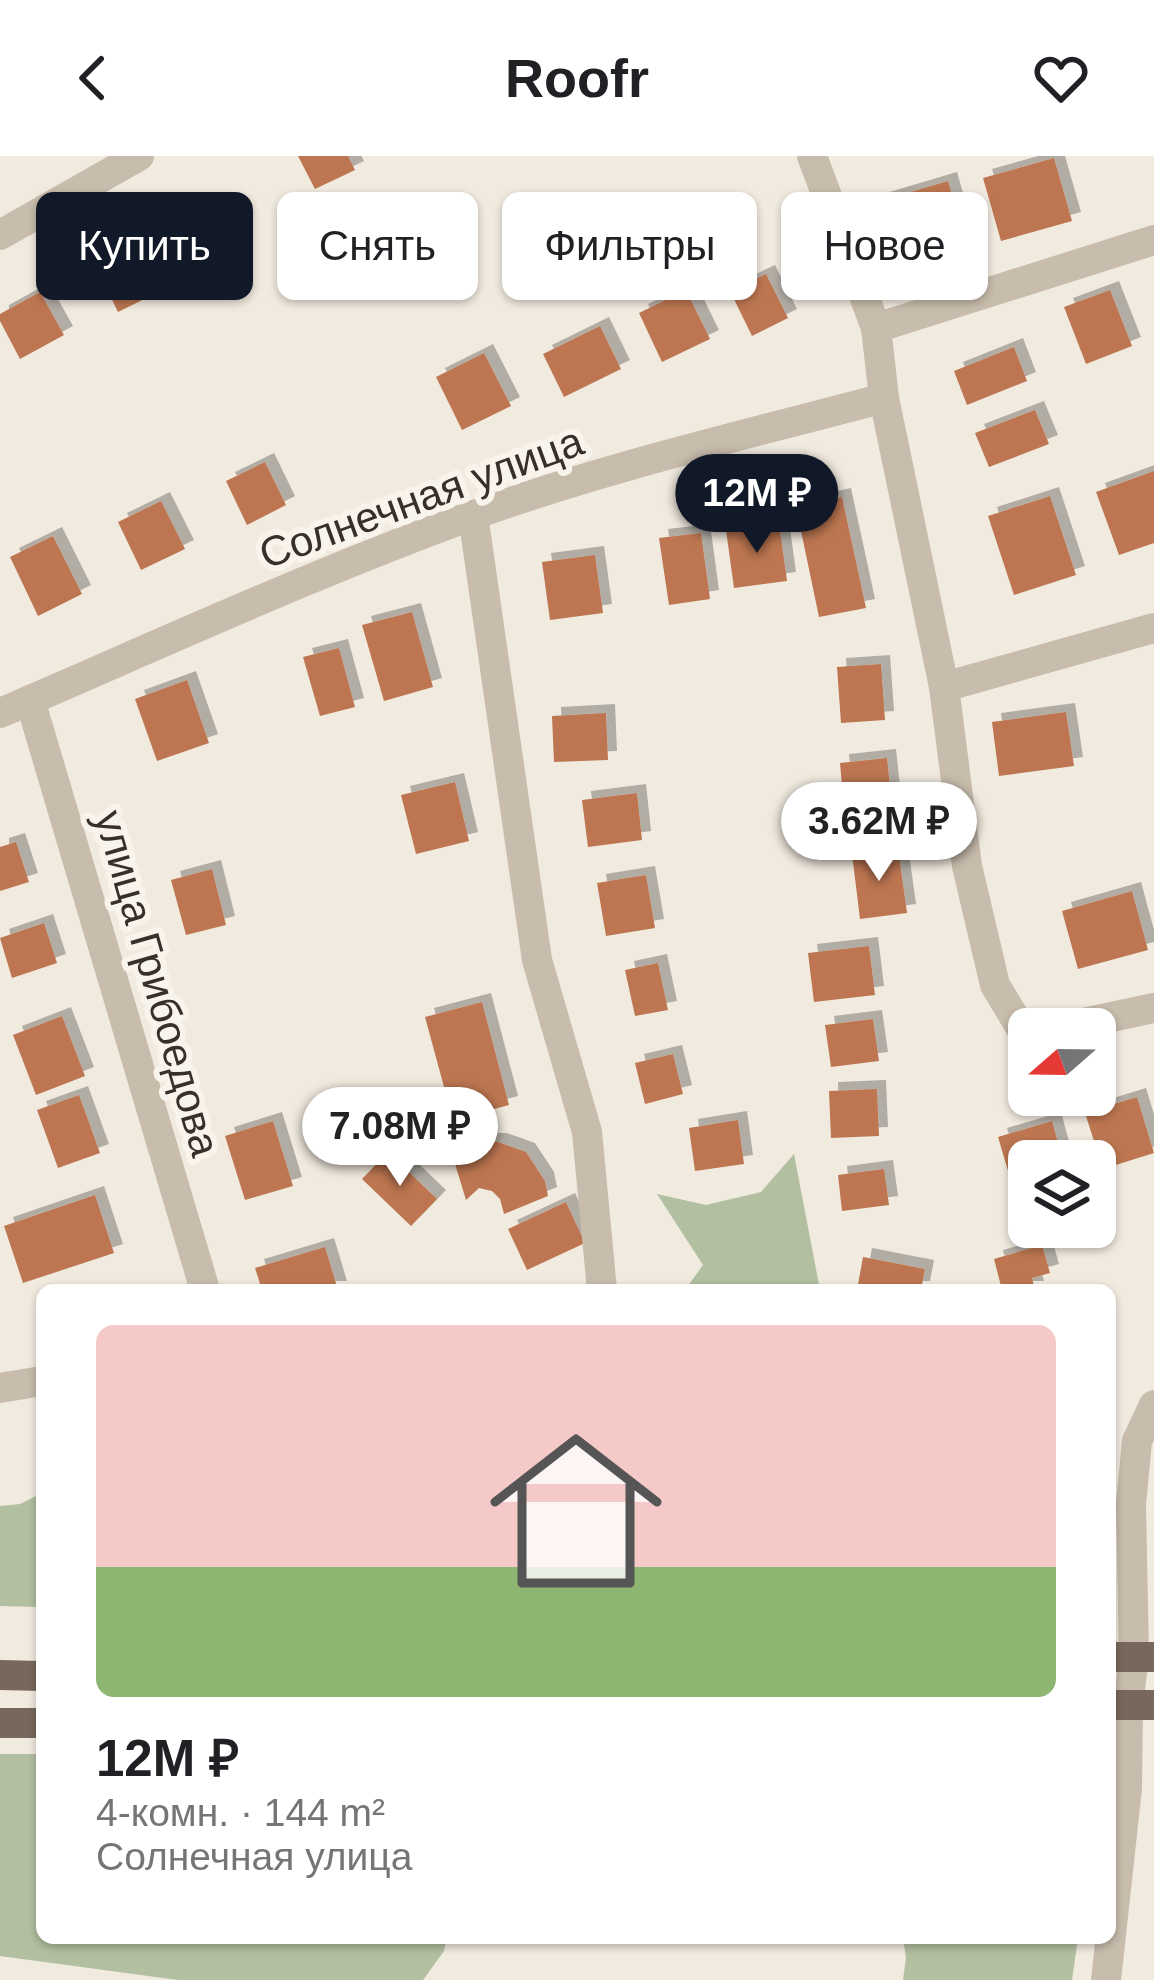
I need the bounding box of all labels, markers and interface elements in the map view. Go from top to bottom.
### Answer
icon: back [60,45,126,111]
icon: heart [1028,45,1094,111]
text: Roofr [505,48,649,108]
chip: Купить [36,192,253,300]
chip: Снять [277,192,478,300]
chip: Фильтры [502,192,757,300]
chip: Новое [781,192,988,300]
street label: Солнечная улица [253,417,590,578]
pin: 12M ₽ [673,454,841,556]
text: 12M ₽ [702,471,812,514]
pin: 3.62M ₽ [768,782,990,884]
text: 3.62M ₽ [808,799,950,842]
street label: улица Грибоедова [86,805,230,1162]
north arrow [1008,1008,1116,1116]
map controls [1008,1008,1116,1248]
pin: 7.08M ₽ [289,1087,511,1189]
text: 7.08M ₽ [329,1104,471,1147]
button: layers [1008,1140,1116,1248]
icon: home [468,1403,684,1619]
text: 12M ₽ [96,1730,239,1787]
text: 4-комн. · 144 m² [96,1791,385,1834]
text: Солнечная улица [96,1835,412,1878]

